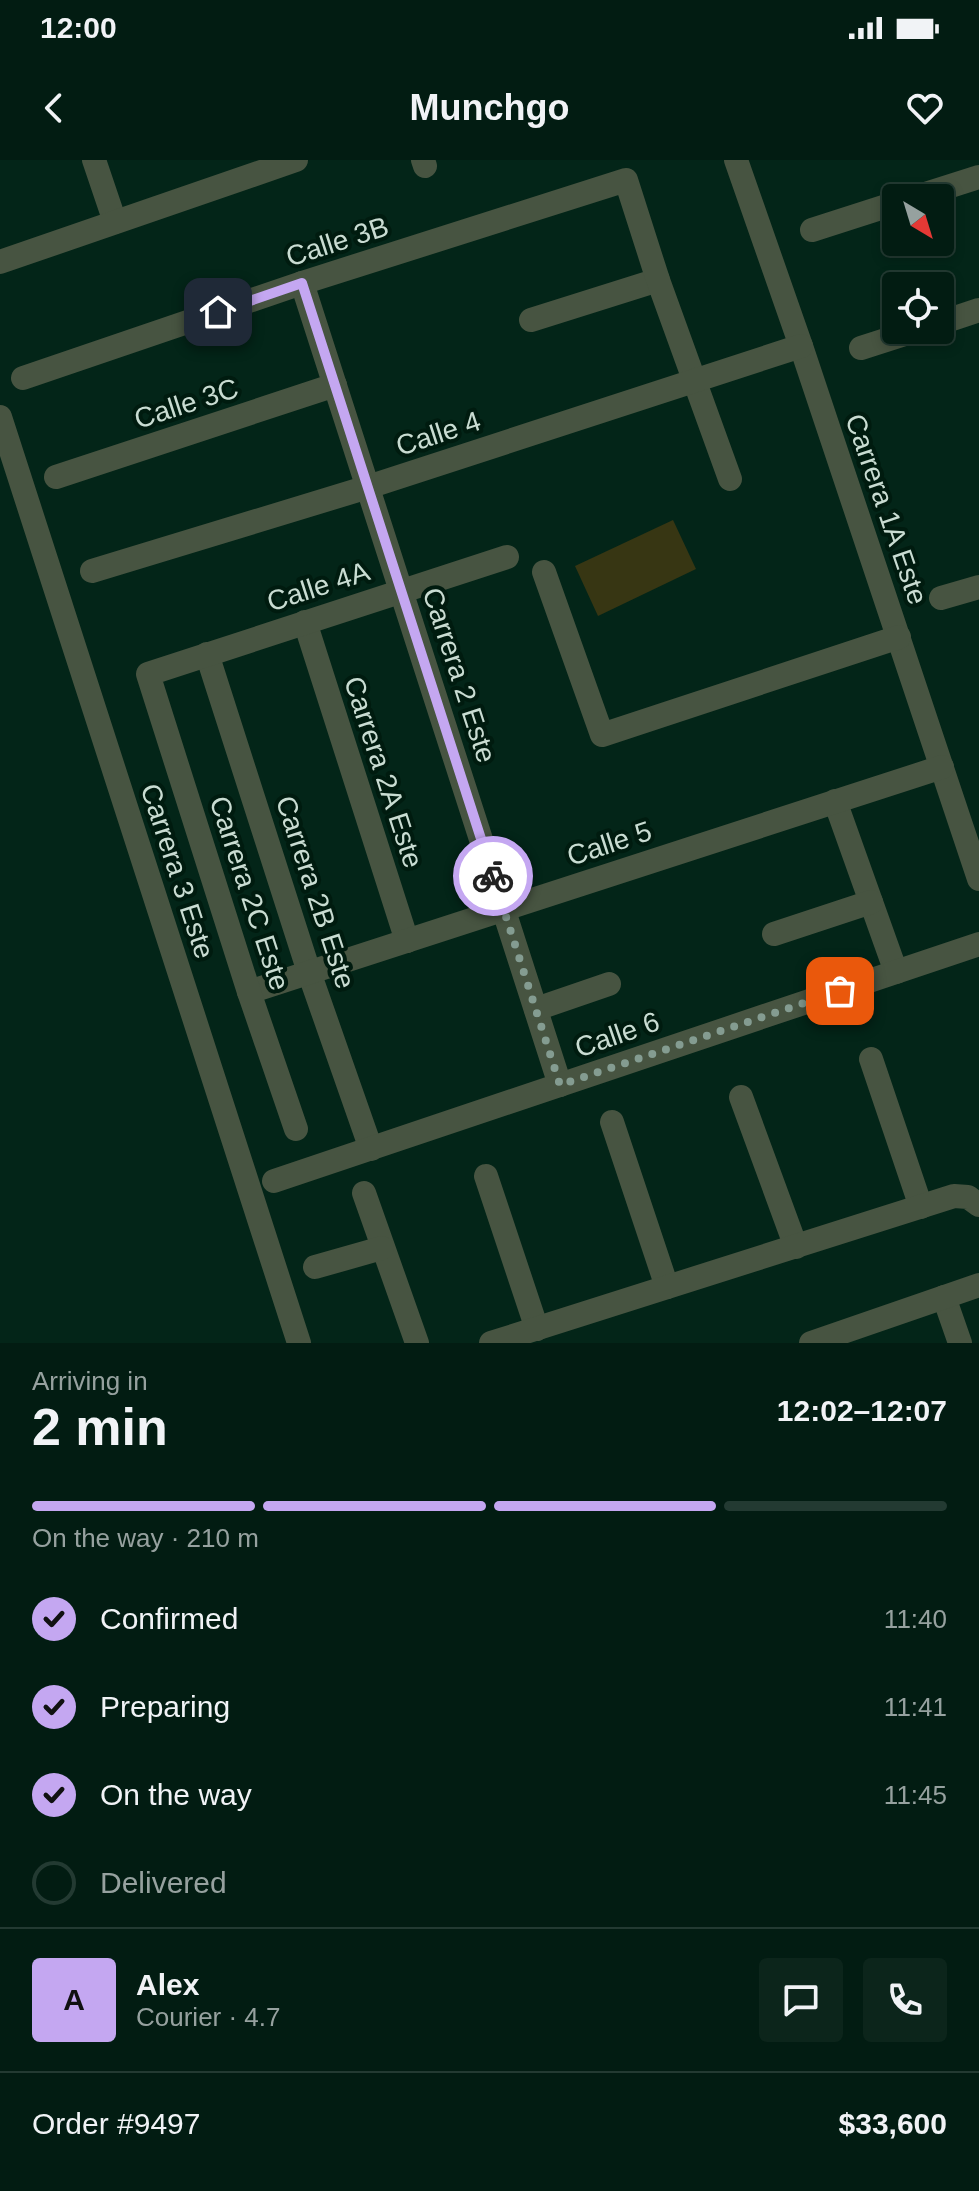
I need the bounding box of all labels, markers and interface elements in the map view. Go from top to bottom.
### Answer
text: 12:00 [40,11,117,44]
icon: back [32,86,76,130]
icon: heart [903,86,947,130]
text: Munchgo [410,87,569,128]
north arrow [882,184,954,256]
map controls [882,184,954,344]
street label: Calle 3B [282,210,392,273]
button: locate [882,272,954,344]
pin [184,278,252,346]
icon: home [196,290,240,334]
street label: Calle 3C [130,372,242,435]
street label: Calle 4 [392,405,484,462]
street label: Carrera 1A Este [839,410,934,608]
street label: Calle 4A [263,555,374,618]
street label: Carrera 2 Este [417,584,502,767]
street label: Carrera 2A Este [338,673,429,872]
street label: Carrera 3 Este [135,780,220,963]
street label: Carrera 2C Este [204,792,296,994]
street label: Carrera 2B Este [270,792,361,992]
street label: Calle 5 [563,815,655,872]
courier [453,836,533,916]
icon: bike [471,854,515,898]
pin [806,957,874,1025]
icon: bag [818,969,862,1013]
street label: Calle 6 [571,1006,663,1063]
text: Arriving in [32,1366,148,1396]
text: 12:02–12:07 [777,1394,947,1427]
text: 2 min [32,1398,168,1456]
text: On the way · 210 m [32,1523,259,1553]
icon: check [32,1597,76,1641]
text: Confirmed [100,1602,238,1635]
text: 11:40 [884,1604,947,1634]
icon: check [32,1685,76,1729]
text: Preparing [100,1690,230,1723]
text: 11:41 [884,1692,947,1722]
icon: check [32,1773,76,1817]
text: On the way [100,1778,252,1811]
text: 11:45 [884,1780,947,1810]
text: Delivered [100,1866,227,1899]
button: chat [759,1958,843,2042]
button: phone [863,1958,947,2042]
text: Alex [136,1968,199,2001]
text: A [63,1983,85,2016]
text: Courier · 4.7 [136,2002,281,2032]
text: Order #9497 [32,2107,200,2140]
text: $33,600 [839,2107,947,2140]

